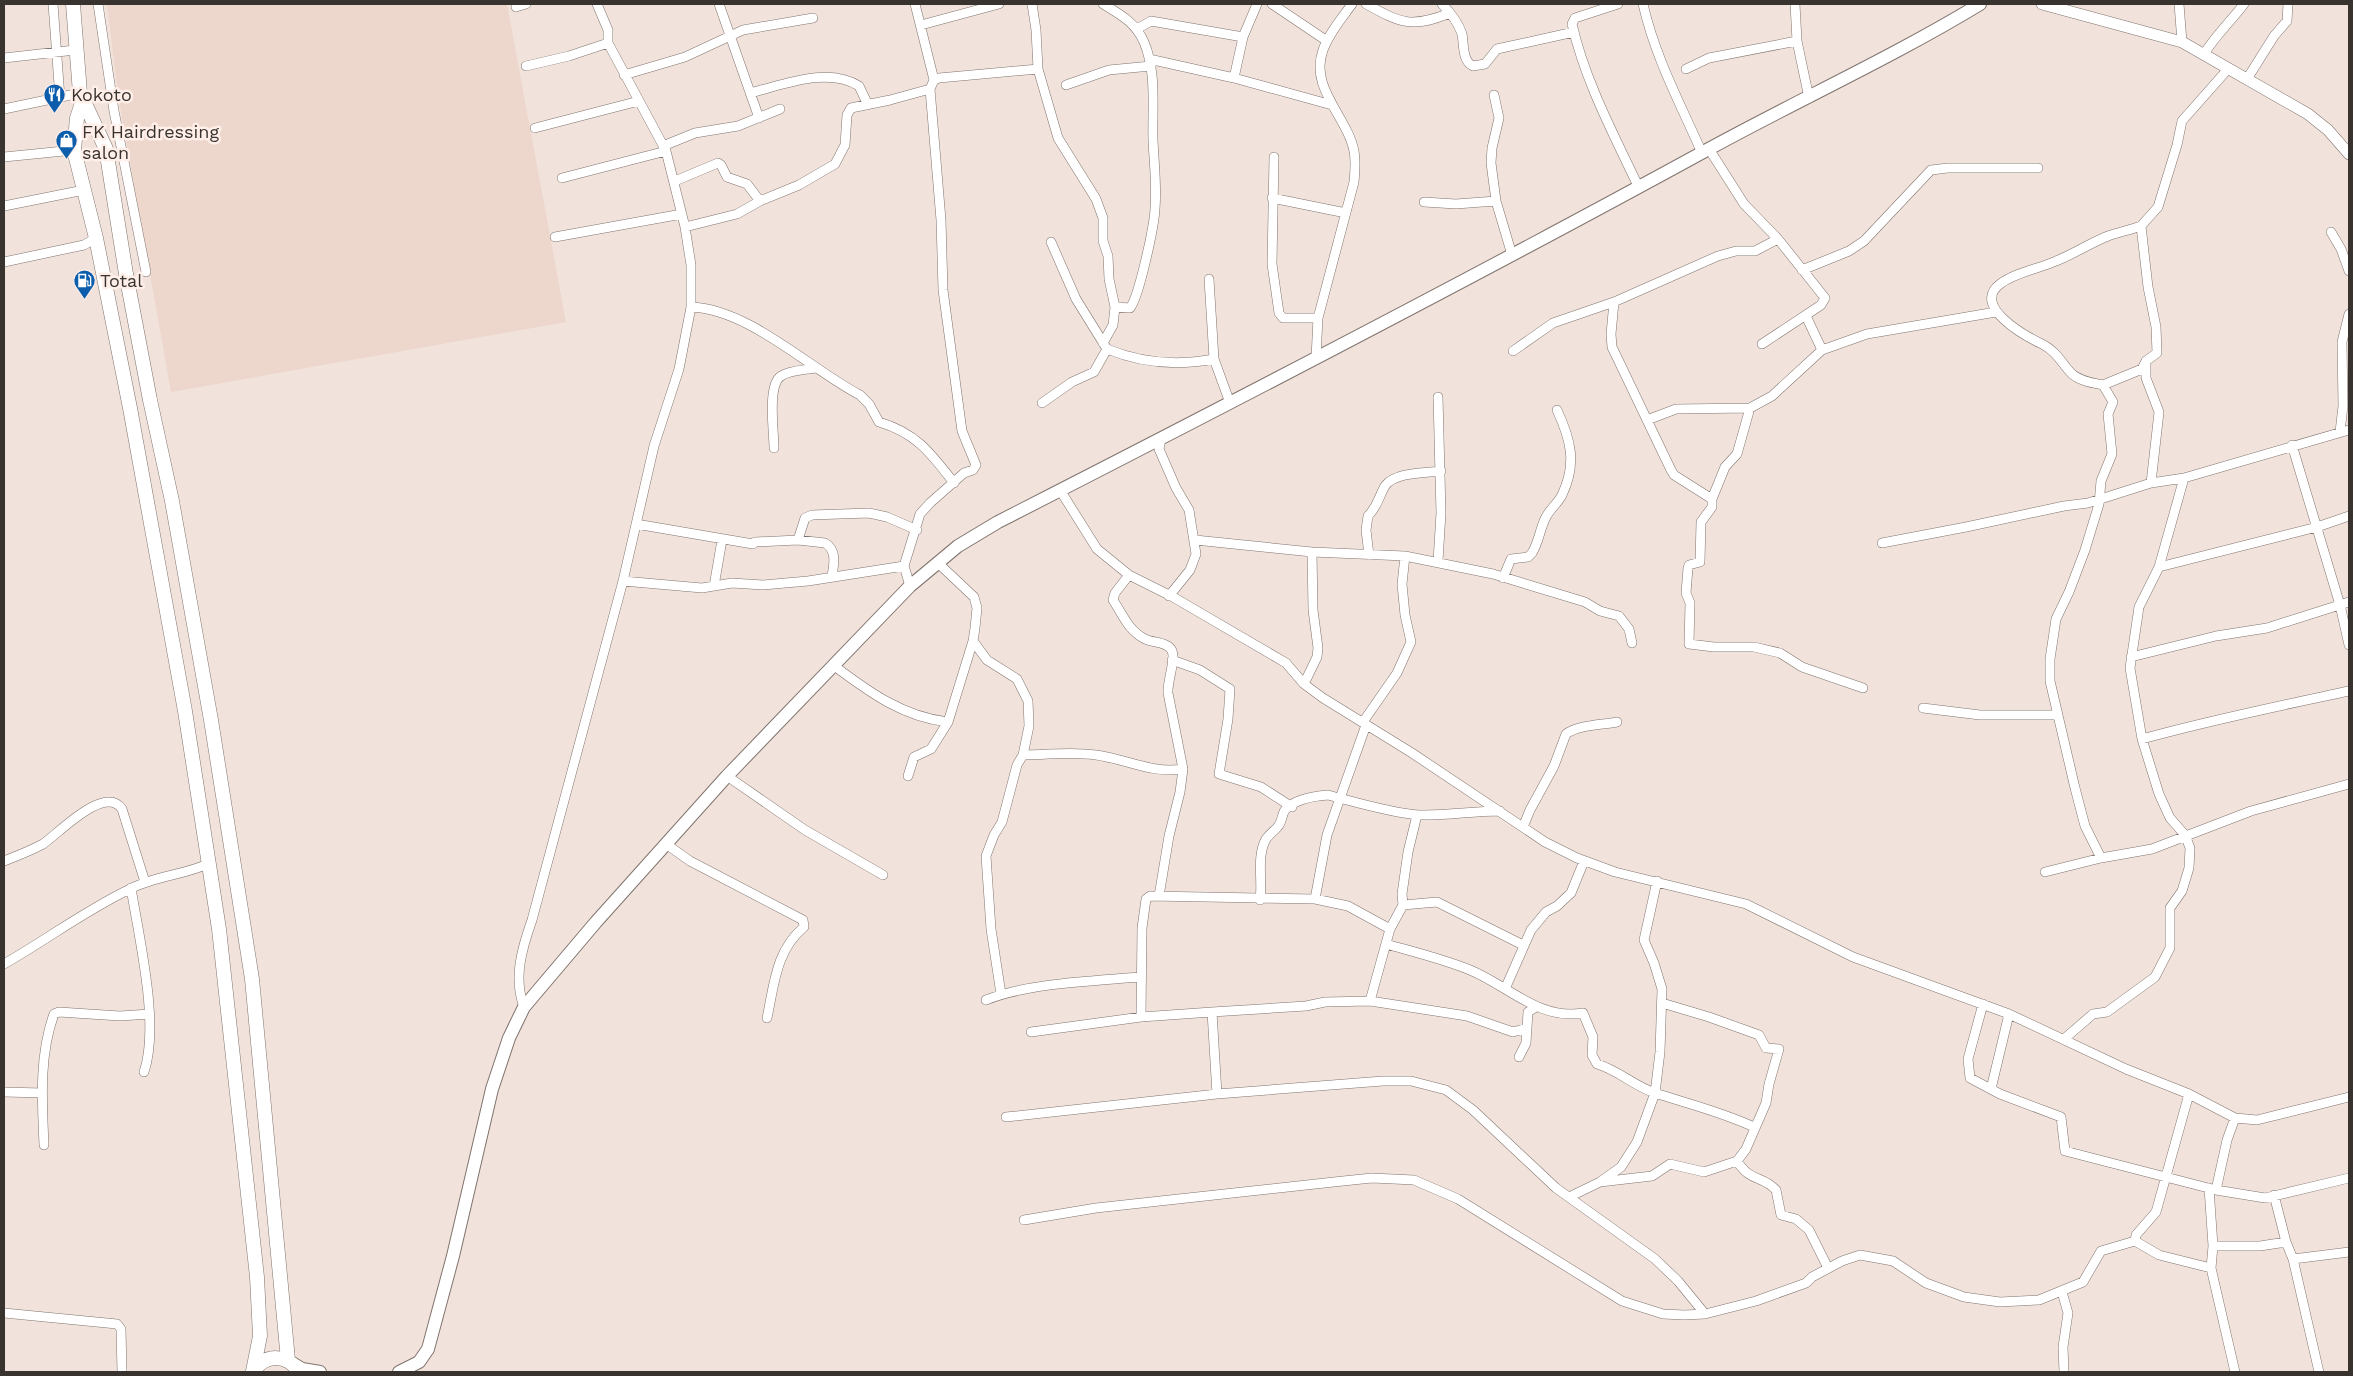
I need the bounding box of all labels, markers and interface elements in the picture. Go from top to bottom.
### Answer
restaurant icon: Kokoto [43,82,67,113]
place label: Kokoto [71,84,132,105]
place label: FK Hairdressing salon [82,121,219,163]
shop icon: FK Hairdressing salon [54,129,78,160]
fuel station icon: Total [72,268,96,299]
place label: Total [100,270,143,291]

